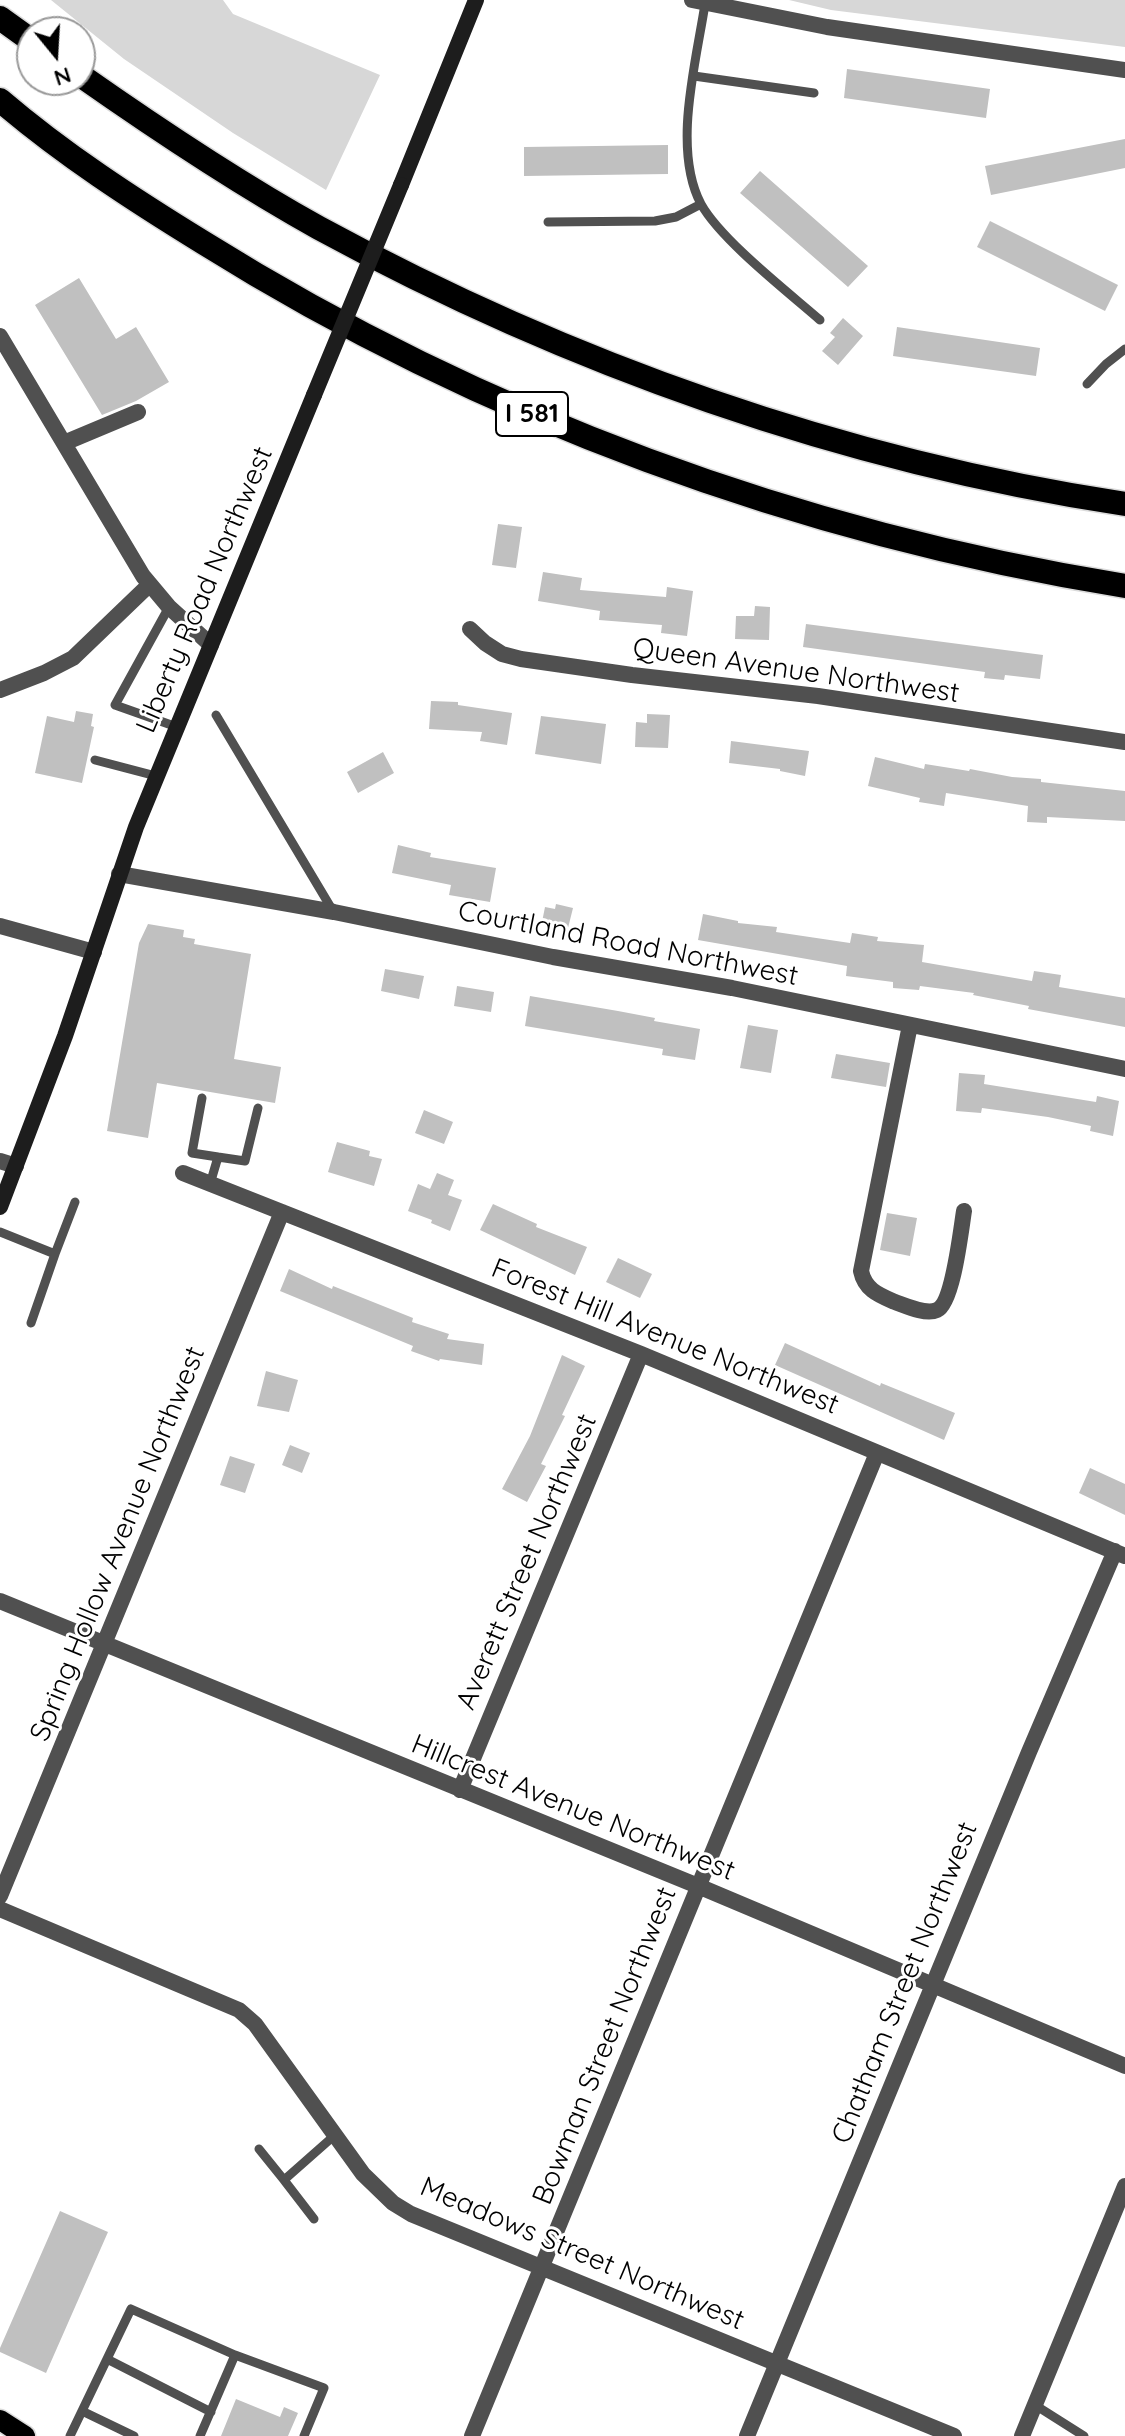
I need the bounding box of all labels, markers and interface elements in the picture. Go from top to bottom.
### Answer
north arrow [16,16,96,96]
text: N [51,61,75,93]
road number: I 581 [496,392,568,436]
street label: Liberty Road Northwest [129,442,281,738]
street label: Queen Avenue Northwest [631,631,961,711]
street label: Courtland Road Northwest [455,895,801,993]
street label: Forest Hill Avenue Northwest [486,1252,844,1422]
street label: Spring Hollow Avenue Northwest [23,1342,213,1746]
street label: Averett Street Northwest [449,1409,605,1715]
street label: Hillcrest Avenue Northwest [406,1728,740,1888]
street label: Chatham Street Northwest [825,1817,985,2149]
street label: Bowman Street Northwest [526,1882,684,2210]
street label: Meadows Street Northwest [415,2170,749,2338]

